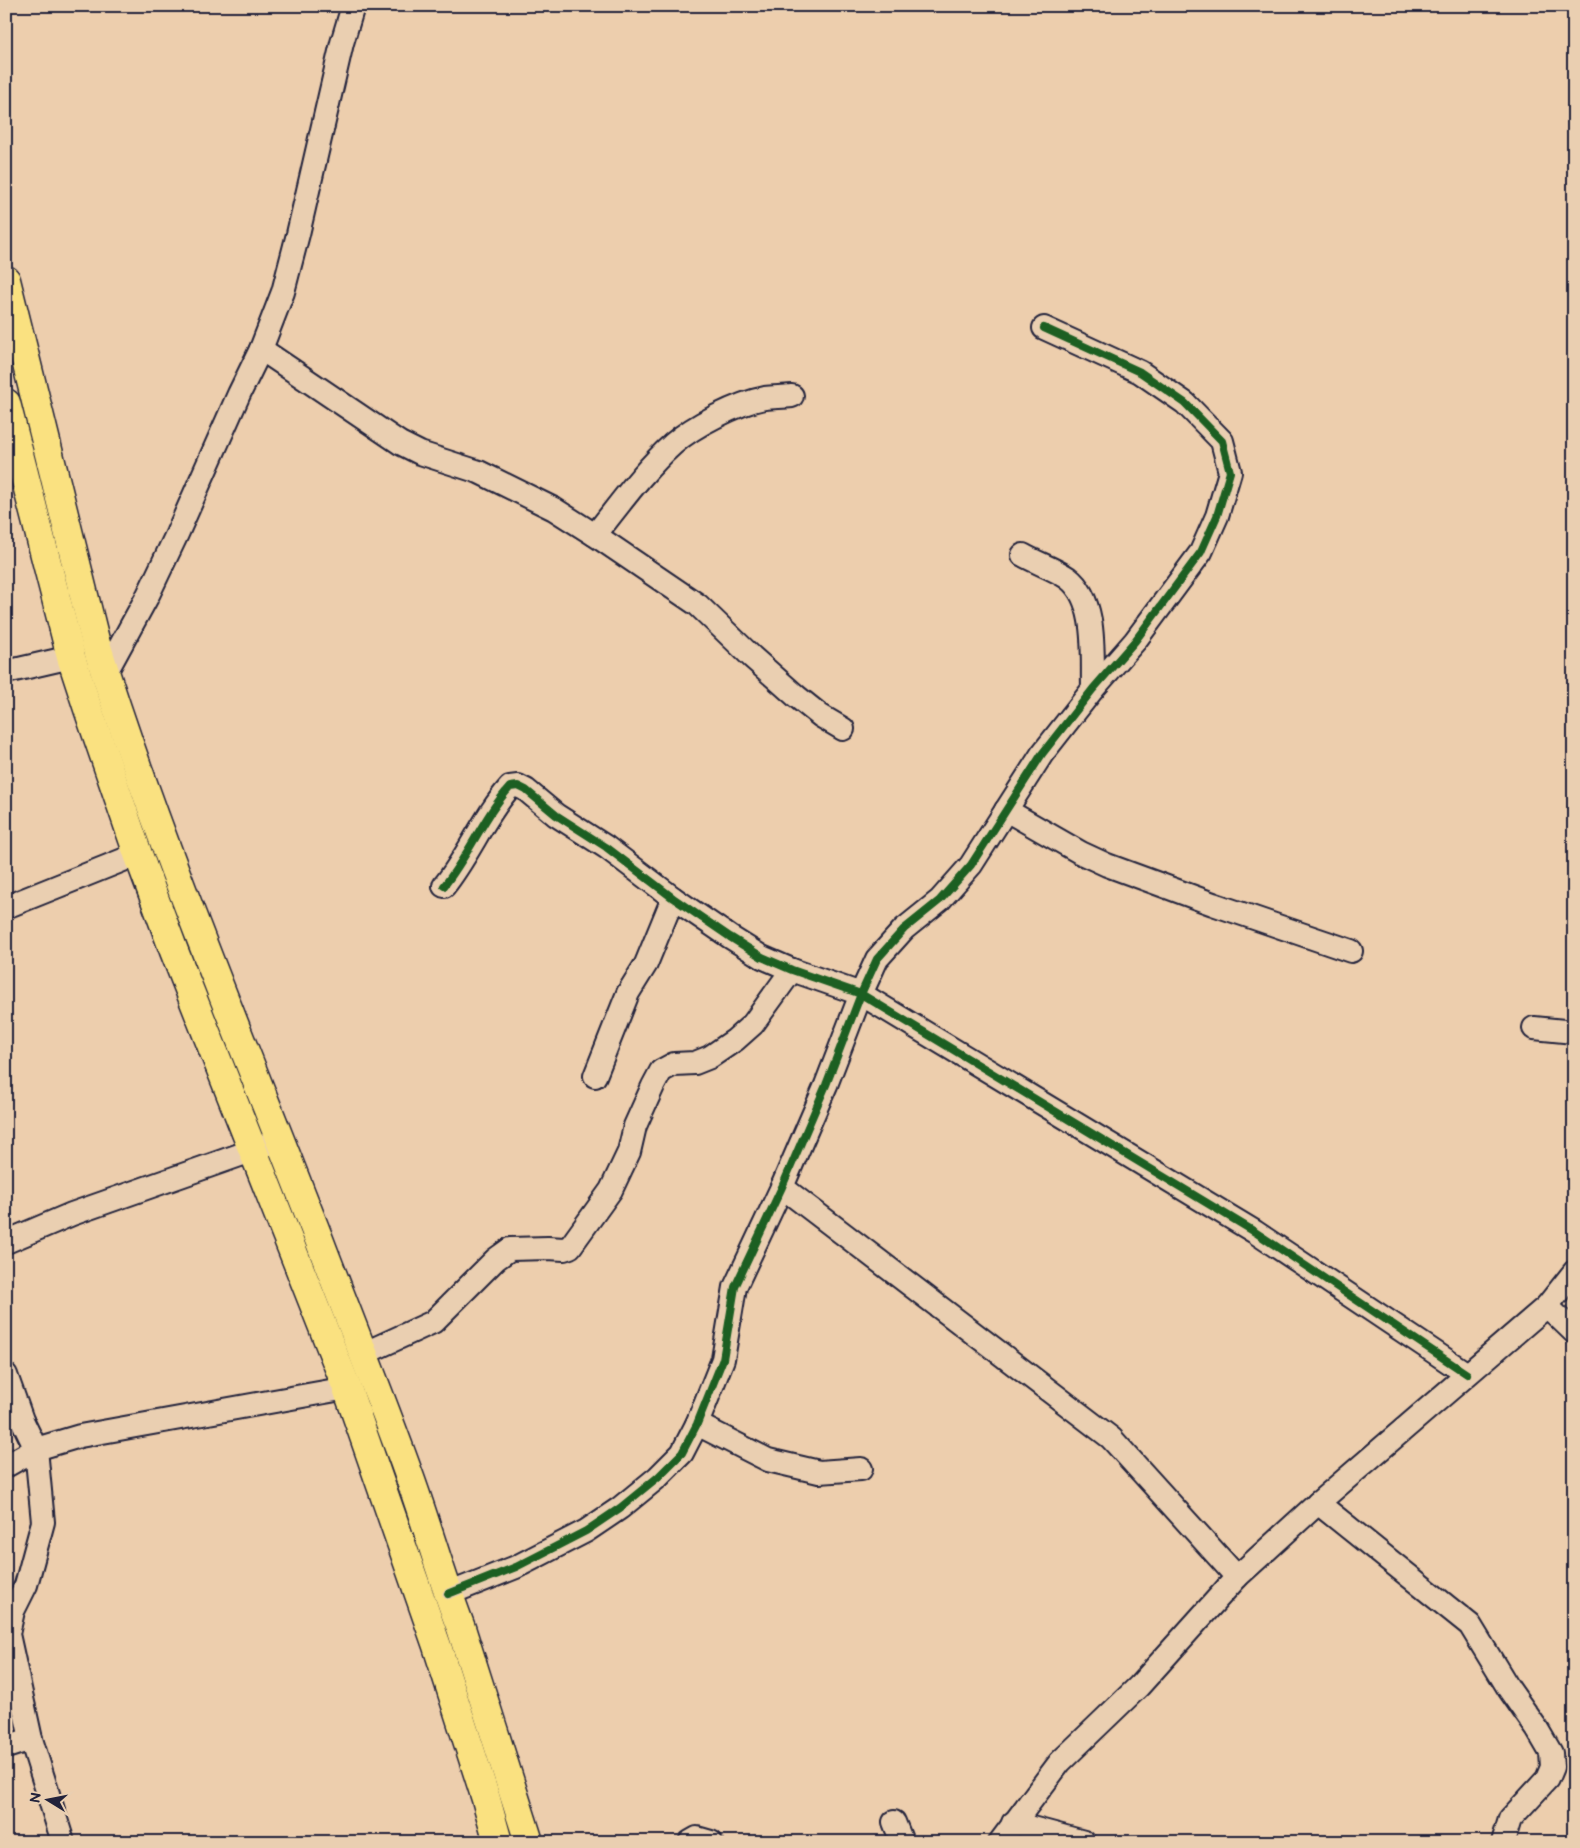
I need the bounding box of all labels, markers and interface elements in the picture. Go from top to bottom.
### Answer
north arrow [22,1776,72,1826]
text: N [26,1791,45,1804]

